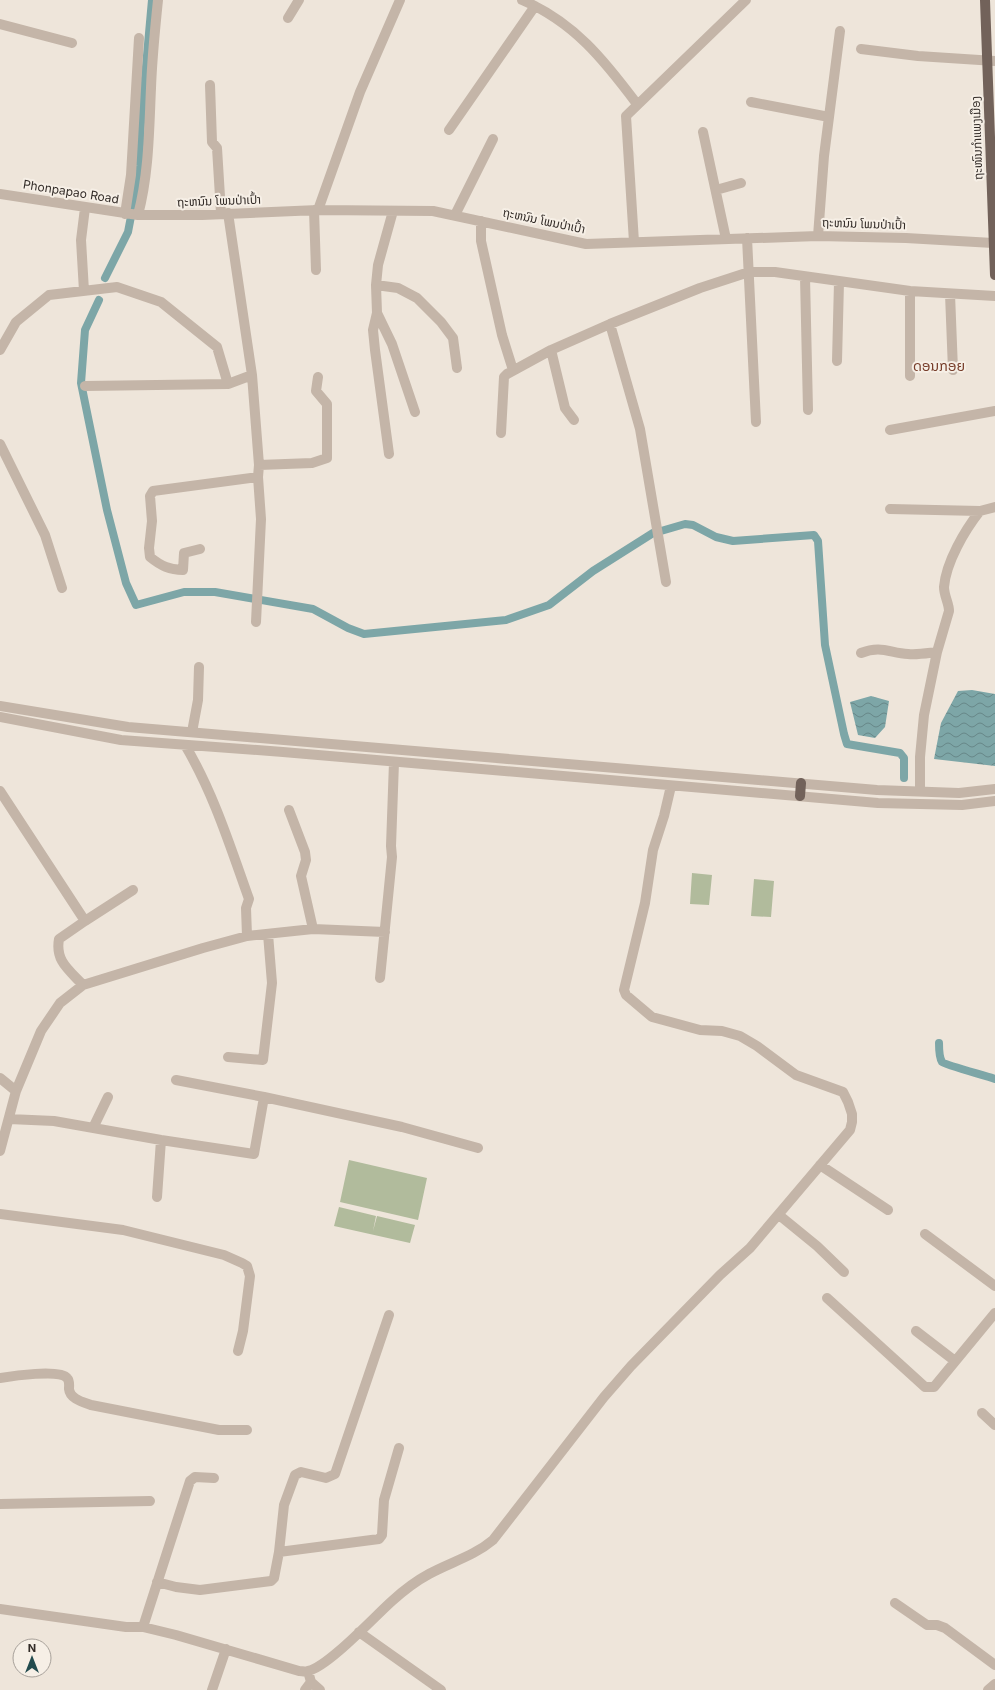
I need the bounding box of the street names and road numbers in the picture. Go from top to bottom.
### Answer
street label: ຖະໜົນກຳແພງເມືອງ [968,96,985,180]
street label: Phonpapao Road [22,177,120,206]
street label: ຖະຫນົນ ໂພນປ່າເປົ້າ [177,190,261,209]
street label: ຖະຫນົນ ໂພນປ່າເປົ້າ [501,203,587,237]
street label: ຖະຫນົນ ໂພນປ່າເປົ້າ [822,213,906,232]

